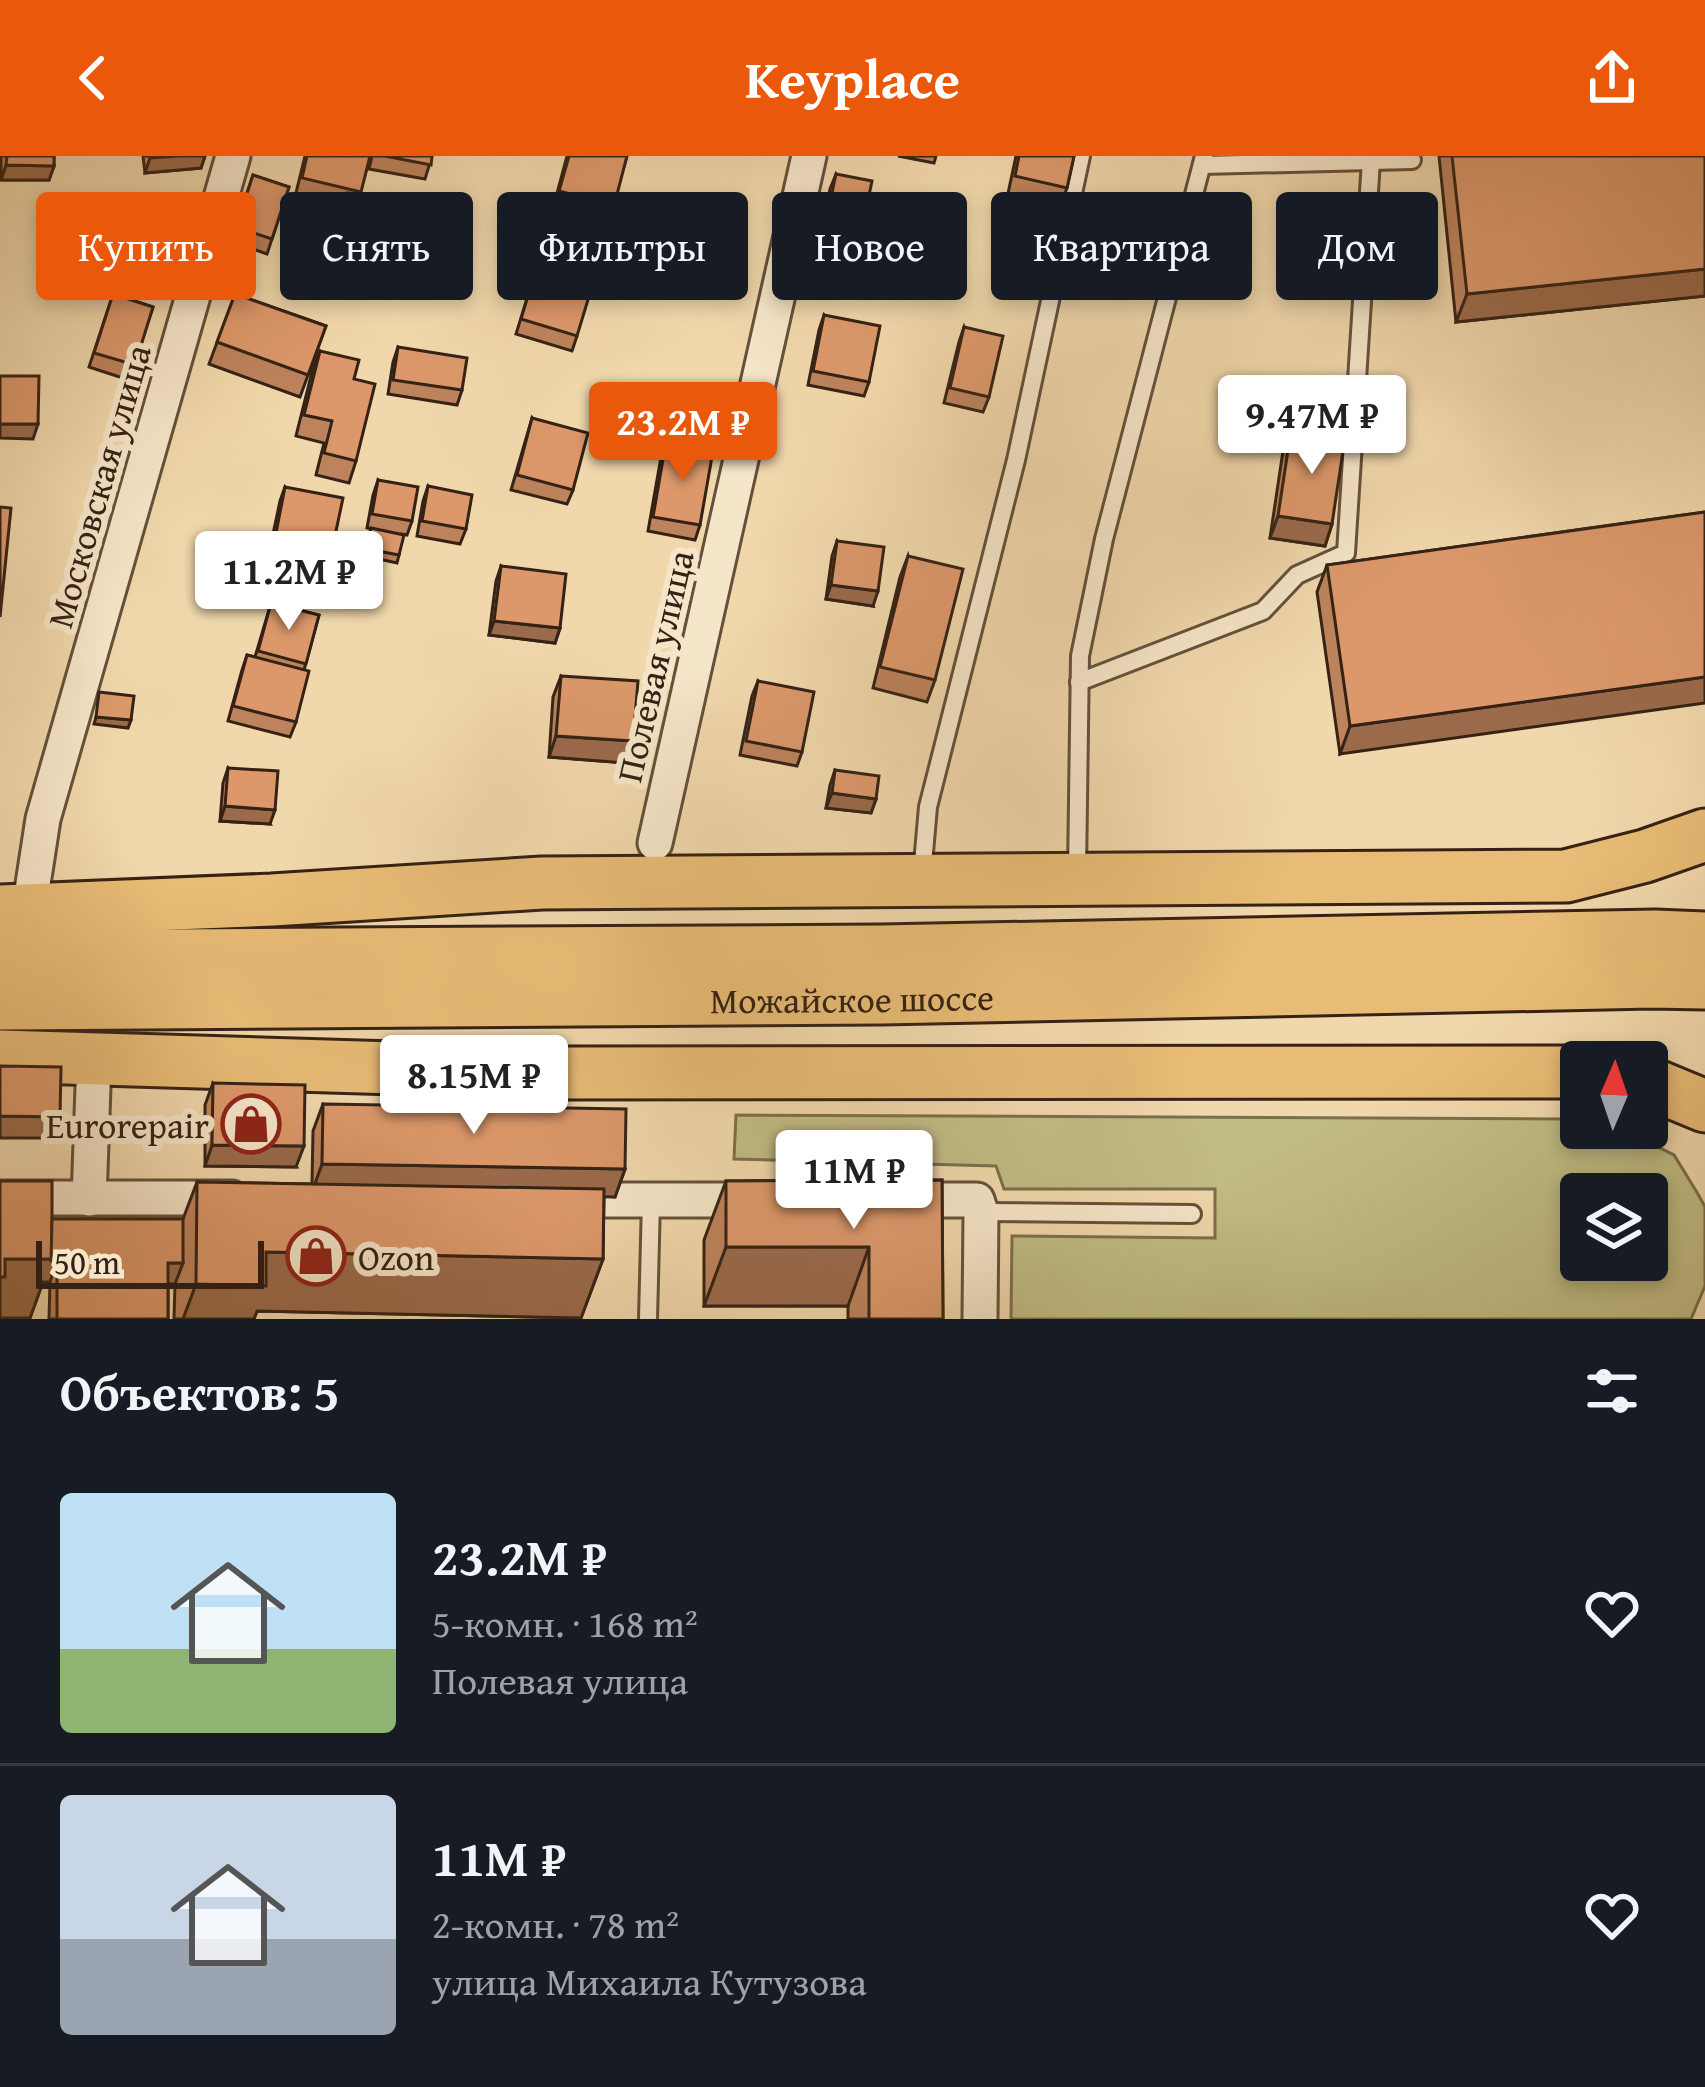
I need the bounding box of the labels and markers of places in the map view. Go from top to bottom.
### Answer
pin: 9.47M ₽ [1201,375,1423,477]
pin: 23.2M ₽ [572,382,794,484]
pin: 11.2M ₽ [178,531,400,633]
pin: 8.15M ₽ [363,1035,585,1137]
shop icon: Eurorepair [220,1093,282,1155]
place label: Eurorepair [46,1098,209,1151]
pin: 11M ₽ [770,1130,938,1232]
shop icon: Ozon [285,1225,347,1287]
place label: Ozon [358,1230,434,1283]

